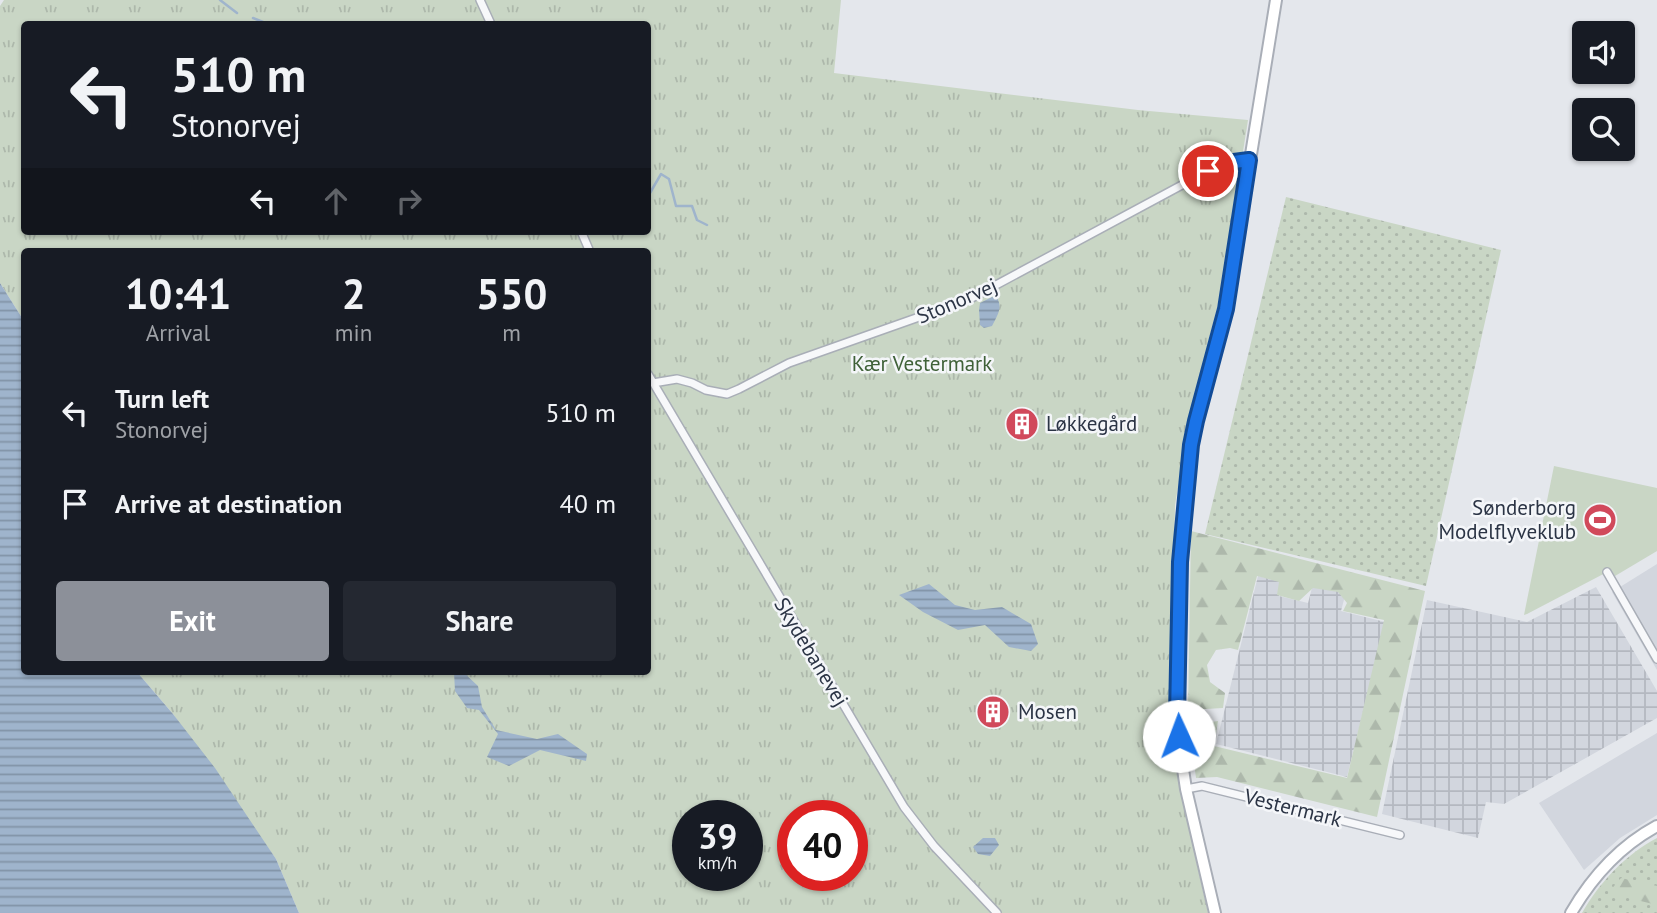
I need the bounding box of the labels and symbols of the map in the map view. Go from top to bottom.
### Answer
pin [1178,141,1238,201]
street label: Stonorvej [912,271,1001,330]
park label: Kær Vestermark [852,350,992,377]
building icon: Løkkegård [1003,405,1041,443]
place label: Løkkegård [1046,410,1137,437]
place label: Sønderborg Modelflyveklub [1438,494,1576,545]
sports icon: Sønderborg Modelflyveklub [1581,501,1619,539]
street label: Skydebanevej [768,592,855,711]
building icon: Mosen [974,693,1012,731]
place label: Mosen [1018,698,1077,725]
position arrow [1142,699,1216,773]
street label: Vestermark [1241,782,1345,833]
speed limit sign: 40 [777,800,868,891]

